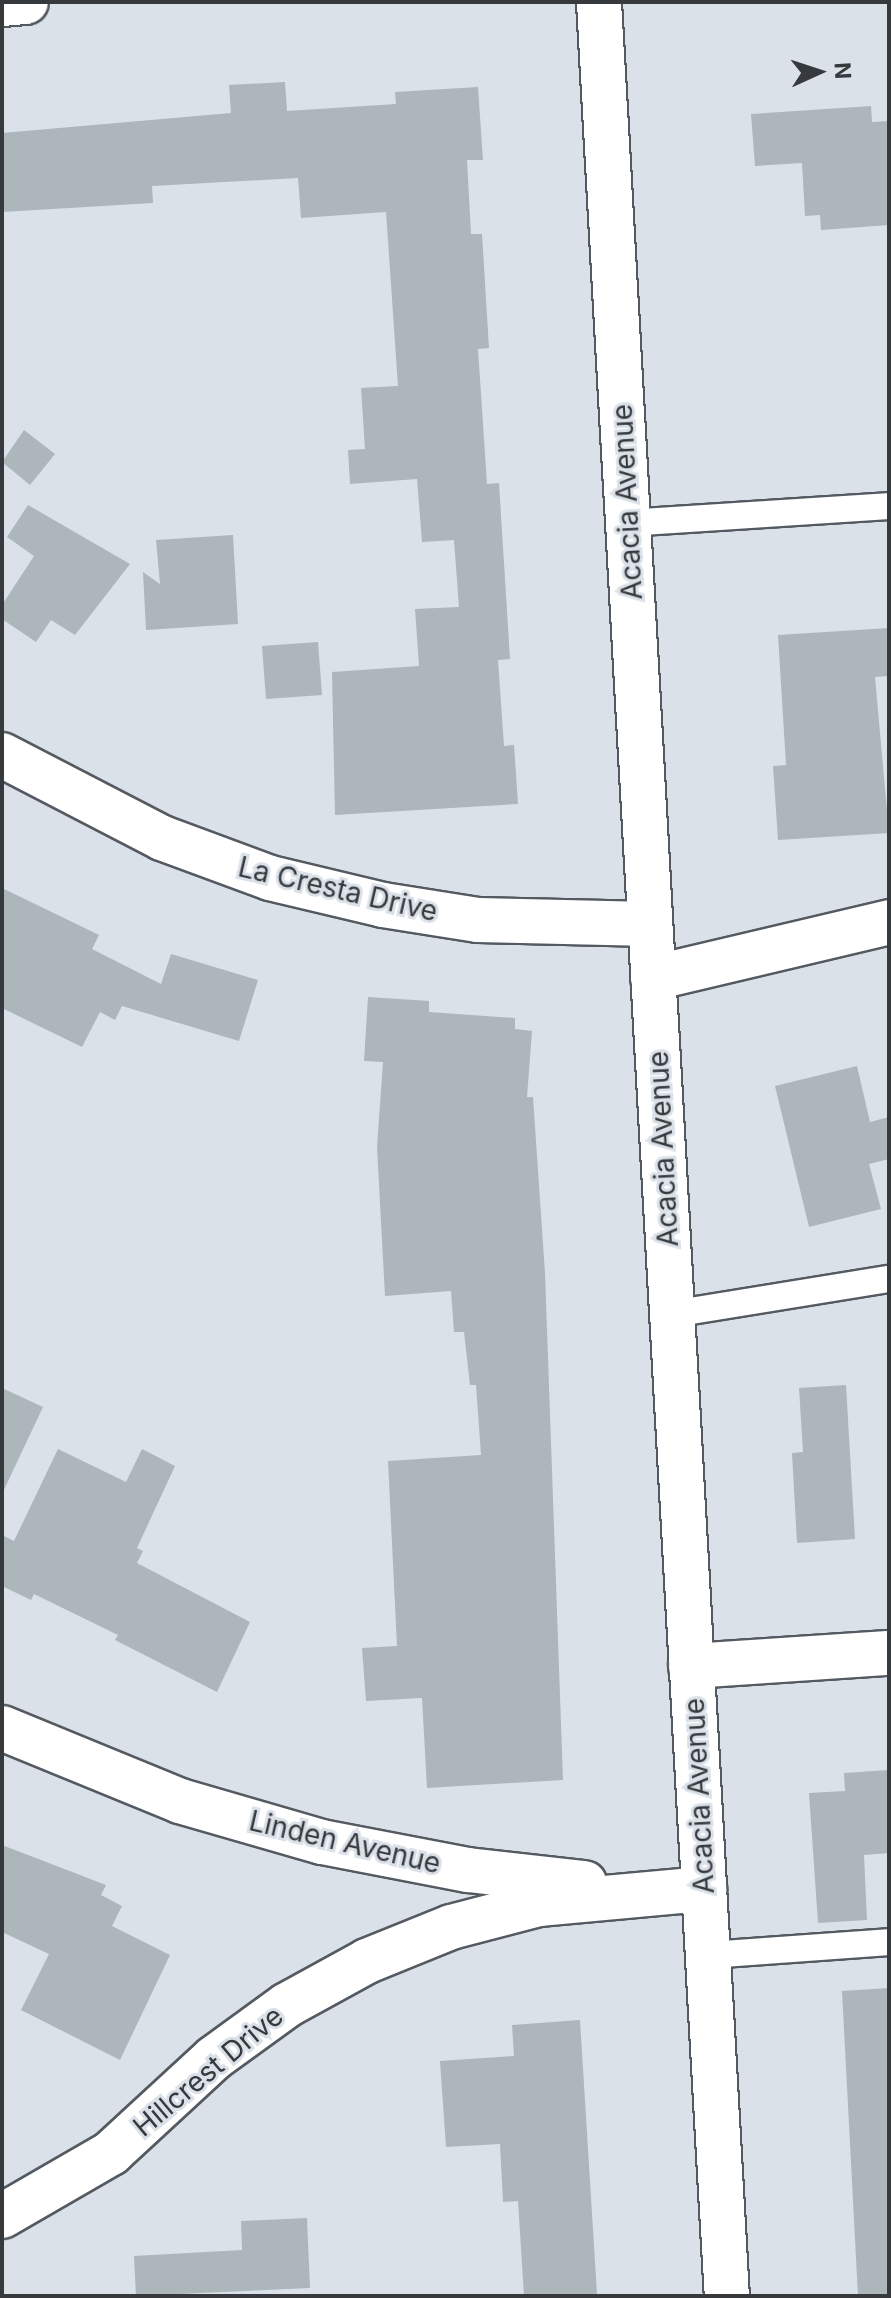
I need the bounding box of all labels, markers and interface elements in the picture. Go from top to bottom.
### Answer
north arrow [779,32,859,112]
text: N [830,62,856,80]
street label: Acacia Avenue [605,403,649,601]
street label: La Cresta Drive [235,850,441,928]
street label: Acacia Avenue [641,1050,685,1248]
street label: Acacia Avenue [677,1697,721,1895]
street label: Linden Avenue [246,1804,444,1880]
street label: Hillcrest Drive [126,1999,290,2143]

